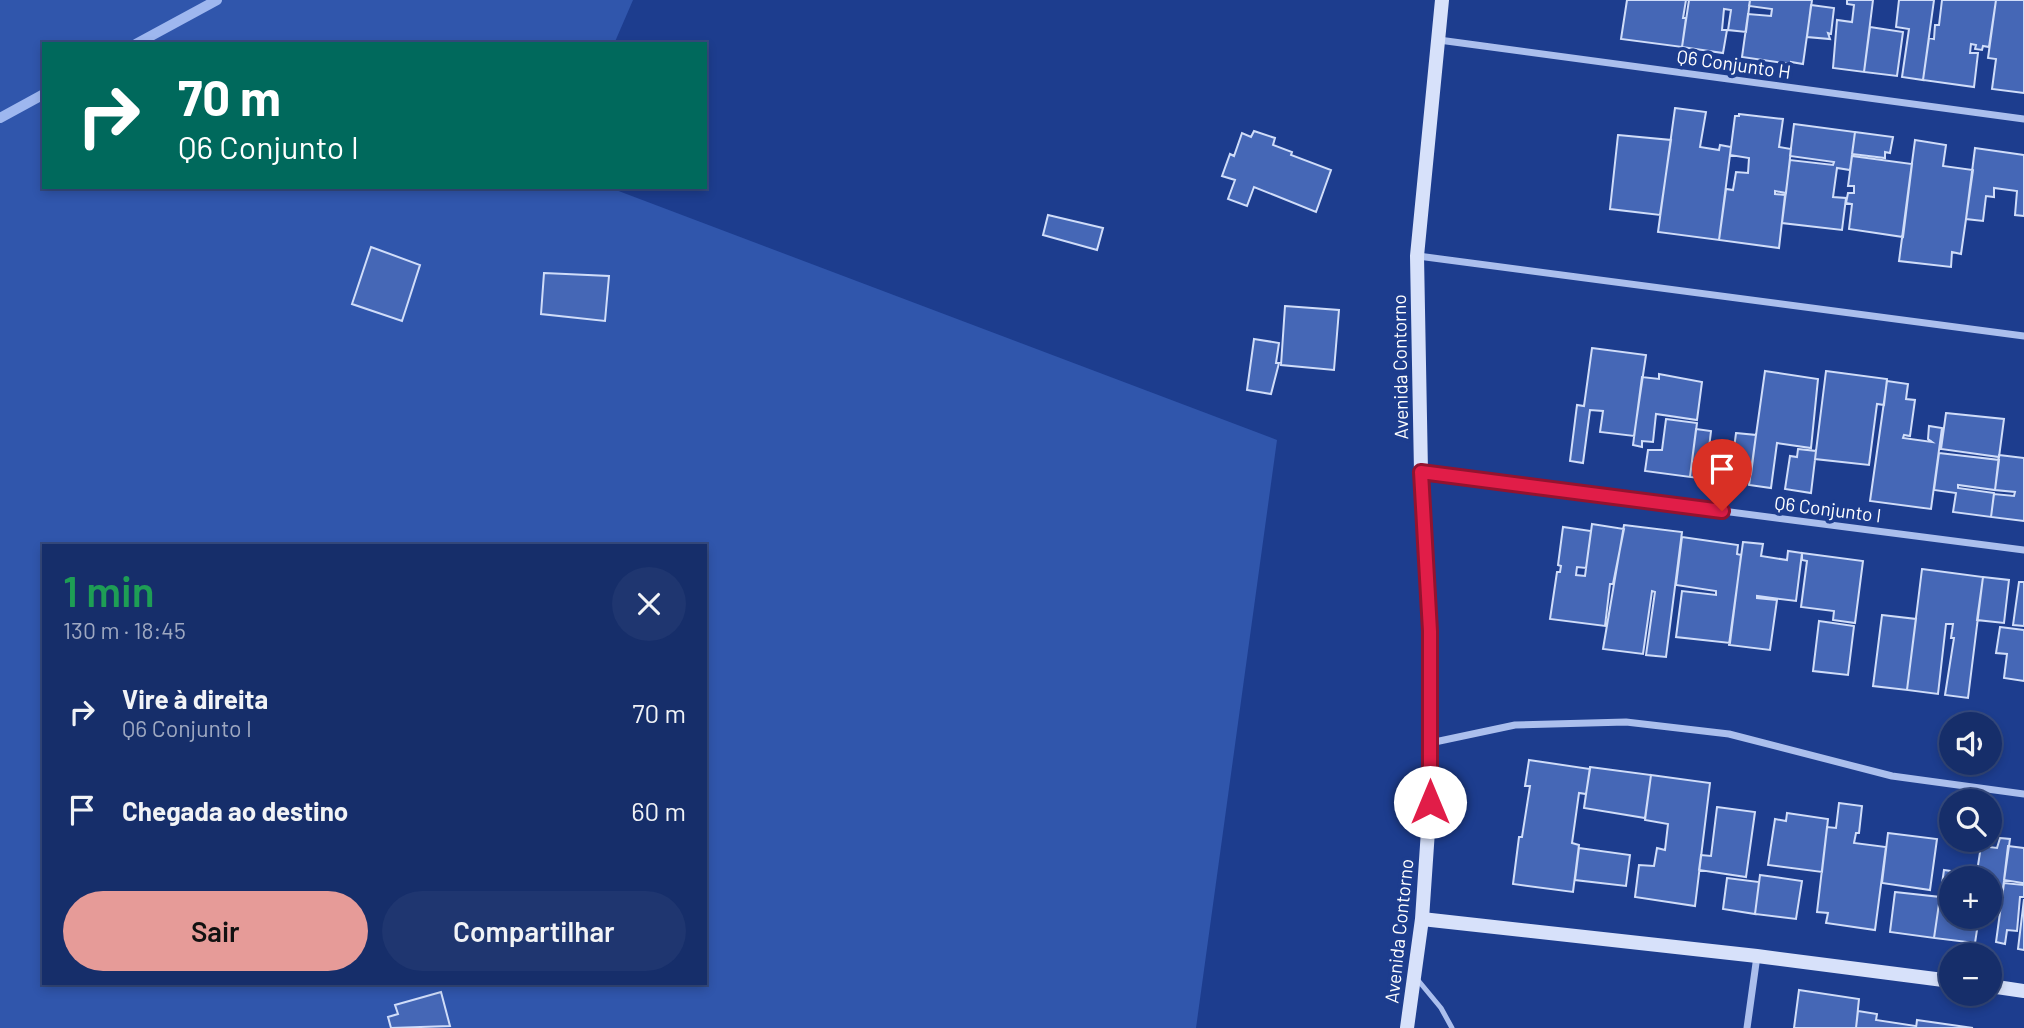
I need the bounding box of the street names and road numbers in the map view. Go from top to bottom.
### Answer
street label: Q6 Conjunto H [1676,44,1793,83]
street label: Avenida Contorno [1387,294,1412,440]
street label: Q6 Conjunto I [1773,491,1883,526]
street label: Avenida Contorno [1379,858,1418,1004]

